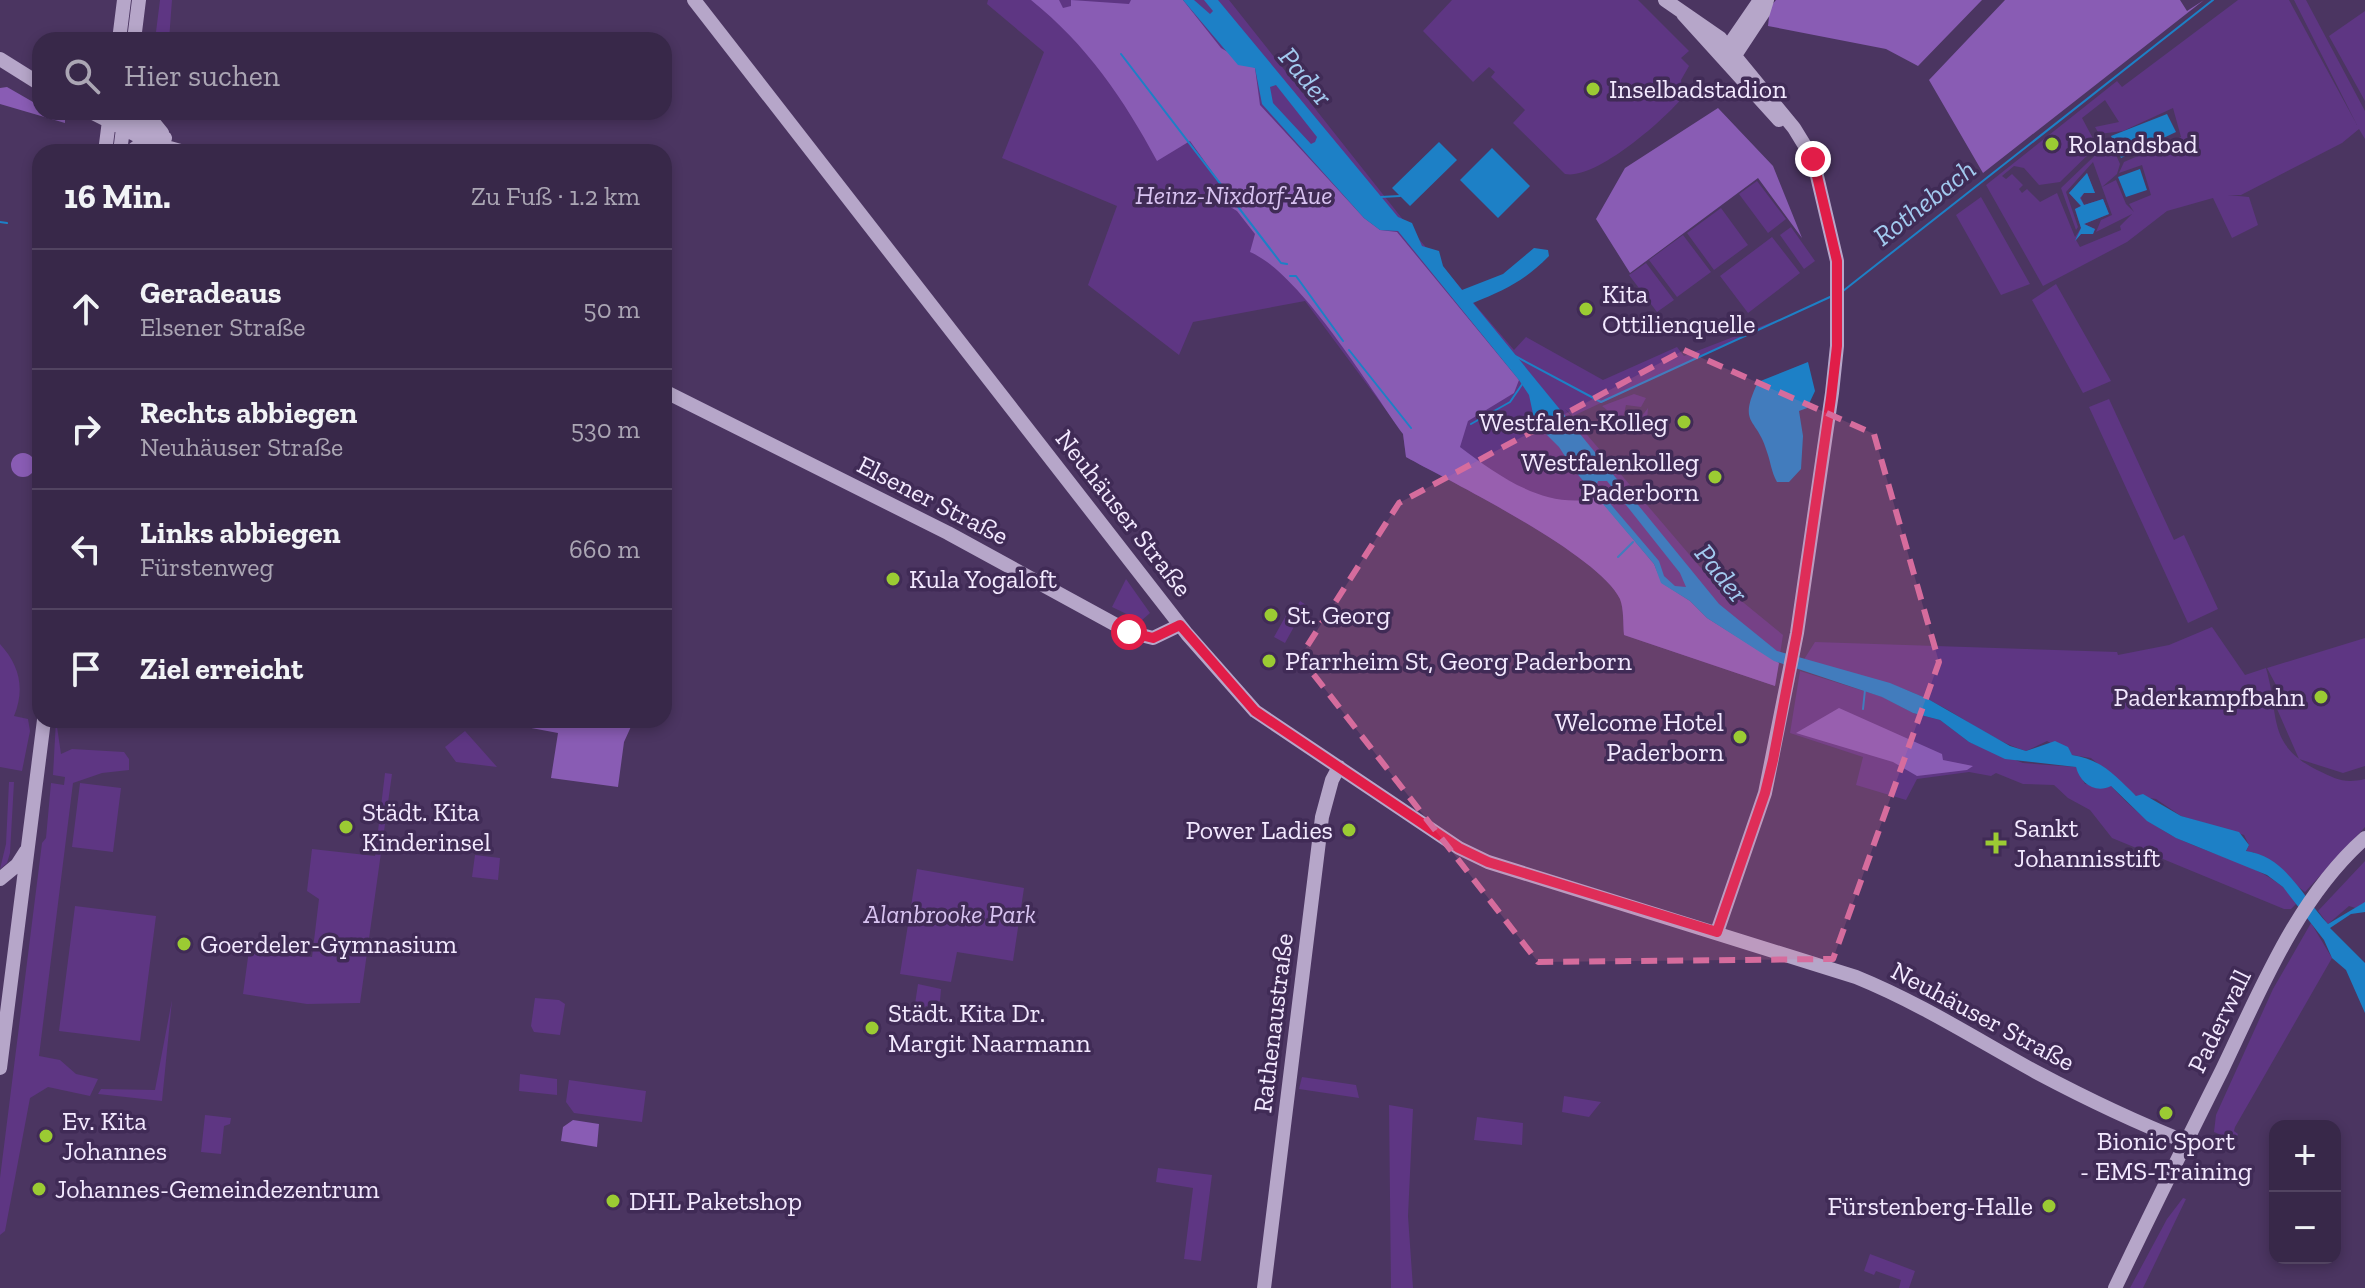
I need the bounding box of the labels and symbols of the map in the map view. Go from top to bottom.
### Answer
water label: Pader [1272,41,1340,112]
place label: Inselbadstadion [1609,73,1787,105]
marker: Inselbadstadion [1584,80,1602,98]
place label: Rolandsbad [2068,128,2198,160]
marker: Rolandsbad [2043,135,2061,153]
route end [1795,141,1831,177]
water label: Rothebach [1867,152,1982,253]
park label: Heinz-Nixdorf-Aue [1135,179,1333,211]
place label: Kita Ottilienquelle [1602,278,1756,340]
marker: Kita Ottilienquelle [1577,300,1595,318]
place label: Westfalen-Kolleg [1479,406,1668,438]
marker: Westfalen-Kolleg [1675,413,1693,431]
street label: Neuhäuser Straße [1049,423,1199,603]
place label: Westfalenkolleg Paderborn [1521,446,1699,508]
street label: Elsener Straße [852,448,1014,552]
marker: Westfalenkolleg Paderborn [1706,468,1724,486]
water label: Pader [1688,537,1755,609]
place label: Kula Yogaloft [909,563,1057,595]
marker: Kula Yogaloft [884,570,902,588]
place label: St. Georg [1287,599,1391,631]
marker: St. Georg [1262,606,1280,624]
route start [1111,614,1147,650]
place label: Pfarrheim St, Georg Paderborn [1285,645,1632,677]
marker: Pfarrheim St, Georg Paderborn [1260,652,1278,670]
place label: Paderkampfbahn [2113,681,2305,713]
marker: Paderkampfbahn [2312,688,2330,706]
place label: Welcome Hotel Paderborn [1555,706,1724,768]
marker: Welcome Hotel Paderborn [1731,728,1749,746]
place label: Städt. Kita Kinderinsel [362,796,491,858]
place label: Sankt Johannisstift [2014,812,2161,874]
place label: Power Ladies [1185,814,1333,846]
marker: Städt. Kita Kinderinsel [337,818,355,836]
marker: Power Ladies [1340,821,1358,839]
marker: Sankt Johannisstift [1985,832,2007,854]
park label: Alanbrooke Park [863,898,1036,930]
place label: Goerdeler-Gymnasium [200,928,457,960]
street label: Rathenaustraße [1246,931,1300,1115]
marker: Goerdeler-Gymnasium [175,935,193,953]
street label: Neuhäuser Straße [1886,954,2080,1078]
street label: Paderwall [2180,964,2258,1078]
place label: Städt. Kita Dr. Margit Naarmann [888,997,1091,1059]
marker: Städt. Kita Dr. Margit Naarmann [863,1019,881,1037]
marker: Bionic Sport - EMS-Training [2157,1104,2175,1122]
place label: Ev. Kita Johannes [62,1105,167,1167]
place label: Bionic Sport - EMS-Training [2080,1125,2252,1187]
marker: Ev. Kita Johannes [37,1127,55,1145]
place label: Johannes-Gemeindezentrum [55,1173,380,1205]
marker: Johannes-Gemeindezentrum [30,1180,48,1198]
place label: DHL Paketshop [629,1185,802,1217]
place label: Fürstenberg-Halle [1828,1190,2033,1222]
marker: DHL Paketshop [604,1192,622,1210]
marker: Fürstenberg-Halle [2040,1197,2058,1215]

